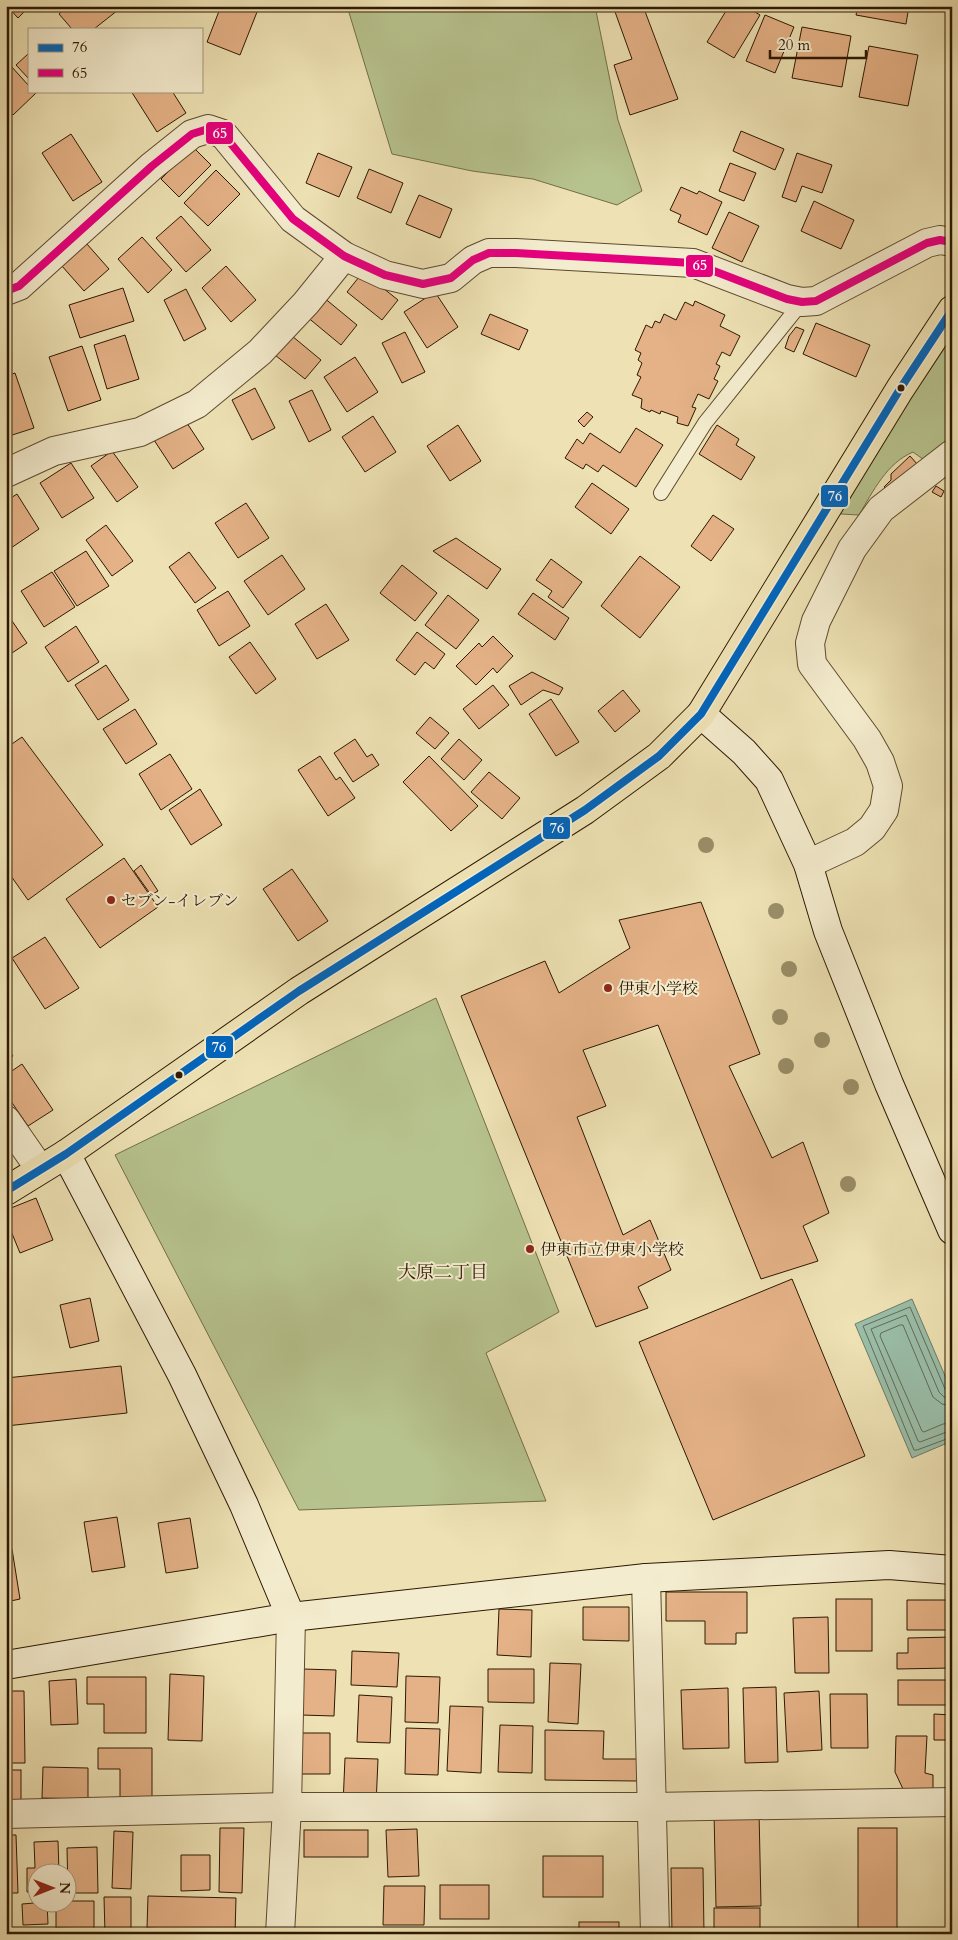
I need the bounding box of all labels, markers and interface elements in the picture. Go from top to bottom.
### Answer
legend [28,28,202,92]
scale bar [770,28,867,60]
text: 20 m [778,35,810,55]
text: 76 [72,37,88,57]
text: 65 [72,63,87,83]
line badge: 65 [205,121,234,145]
text: 65 [213,124,227,143]
line badge: 65 [685,254,714,278]
text: 65 [693,256,707,275]
unlabelled marker [896,383,906,393]
line badge: 76 [820,484,849,508]
text: 76 [828,487,842,506]
line badge: 76 [542,816,571,840]
text: 76 [550,819,564,838]
place label: セブン-イレブン [121,890,239,912]
marker: セブン-イレブン [105,894,117,906]
place label: 伊東小学校 [618,978,698,1000]
marker: 伊東小学校 [602,982,614,994]
line badge: 76 [205,1035,234,1059]
text: 76 [212,1038,226,1057]
unlabelled marker [174,1070,184,1080]
place label: 伊東市立伊東小学校 [540,1239,684,1261]
marker: 伊東市立伊東小学校 [524,1243,536,1255]
district label: 大原二丁目 [398,1260,488,1285]
north arrow [28,1862,78,1912]
text: N [55,1882,74,1894]

